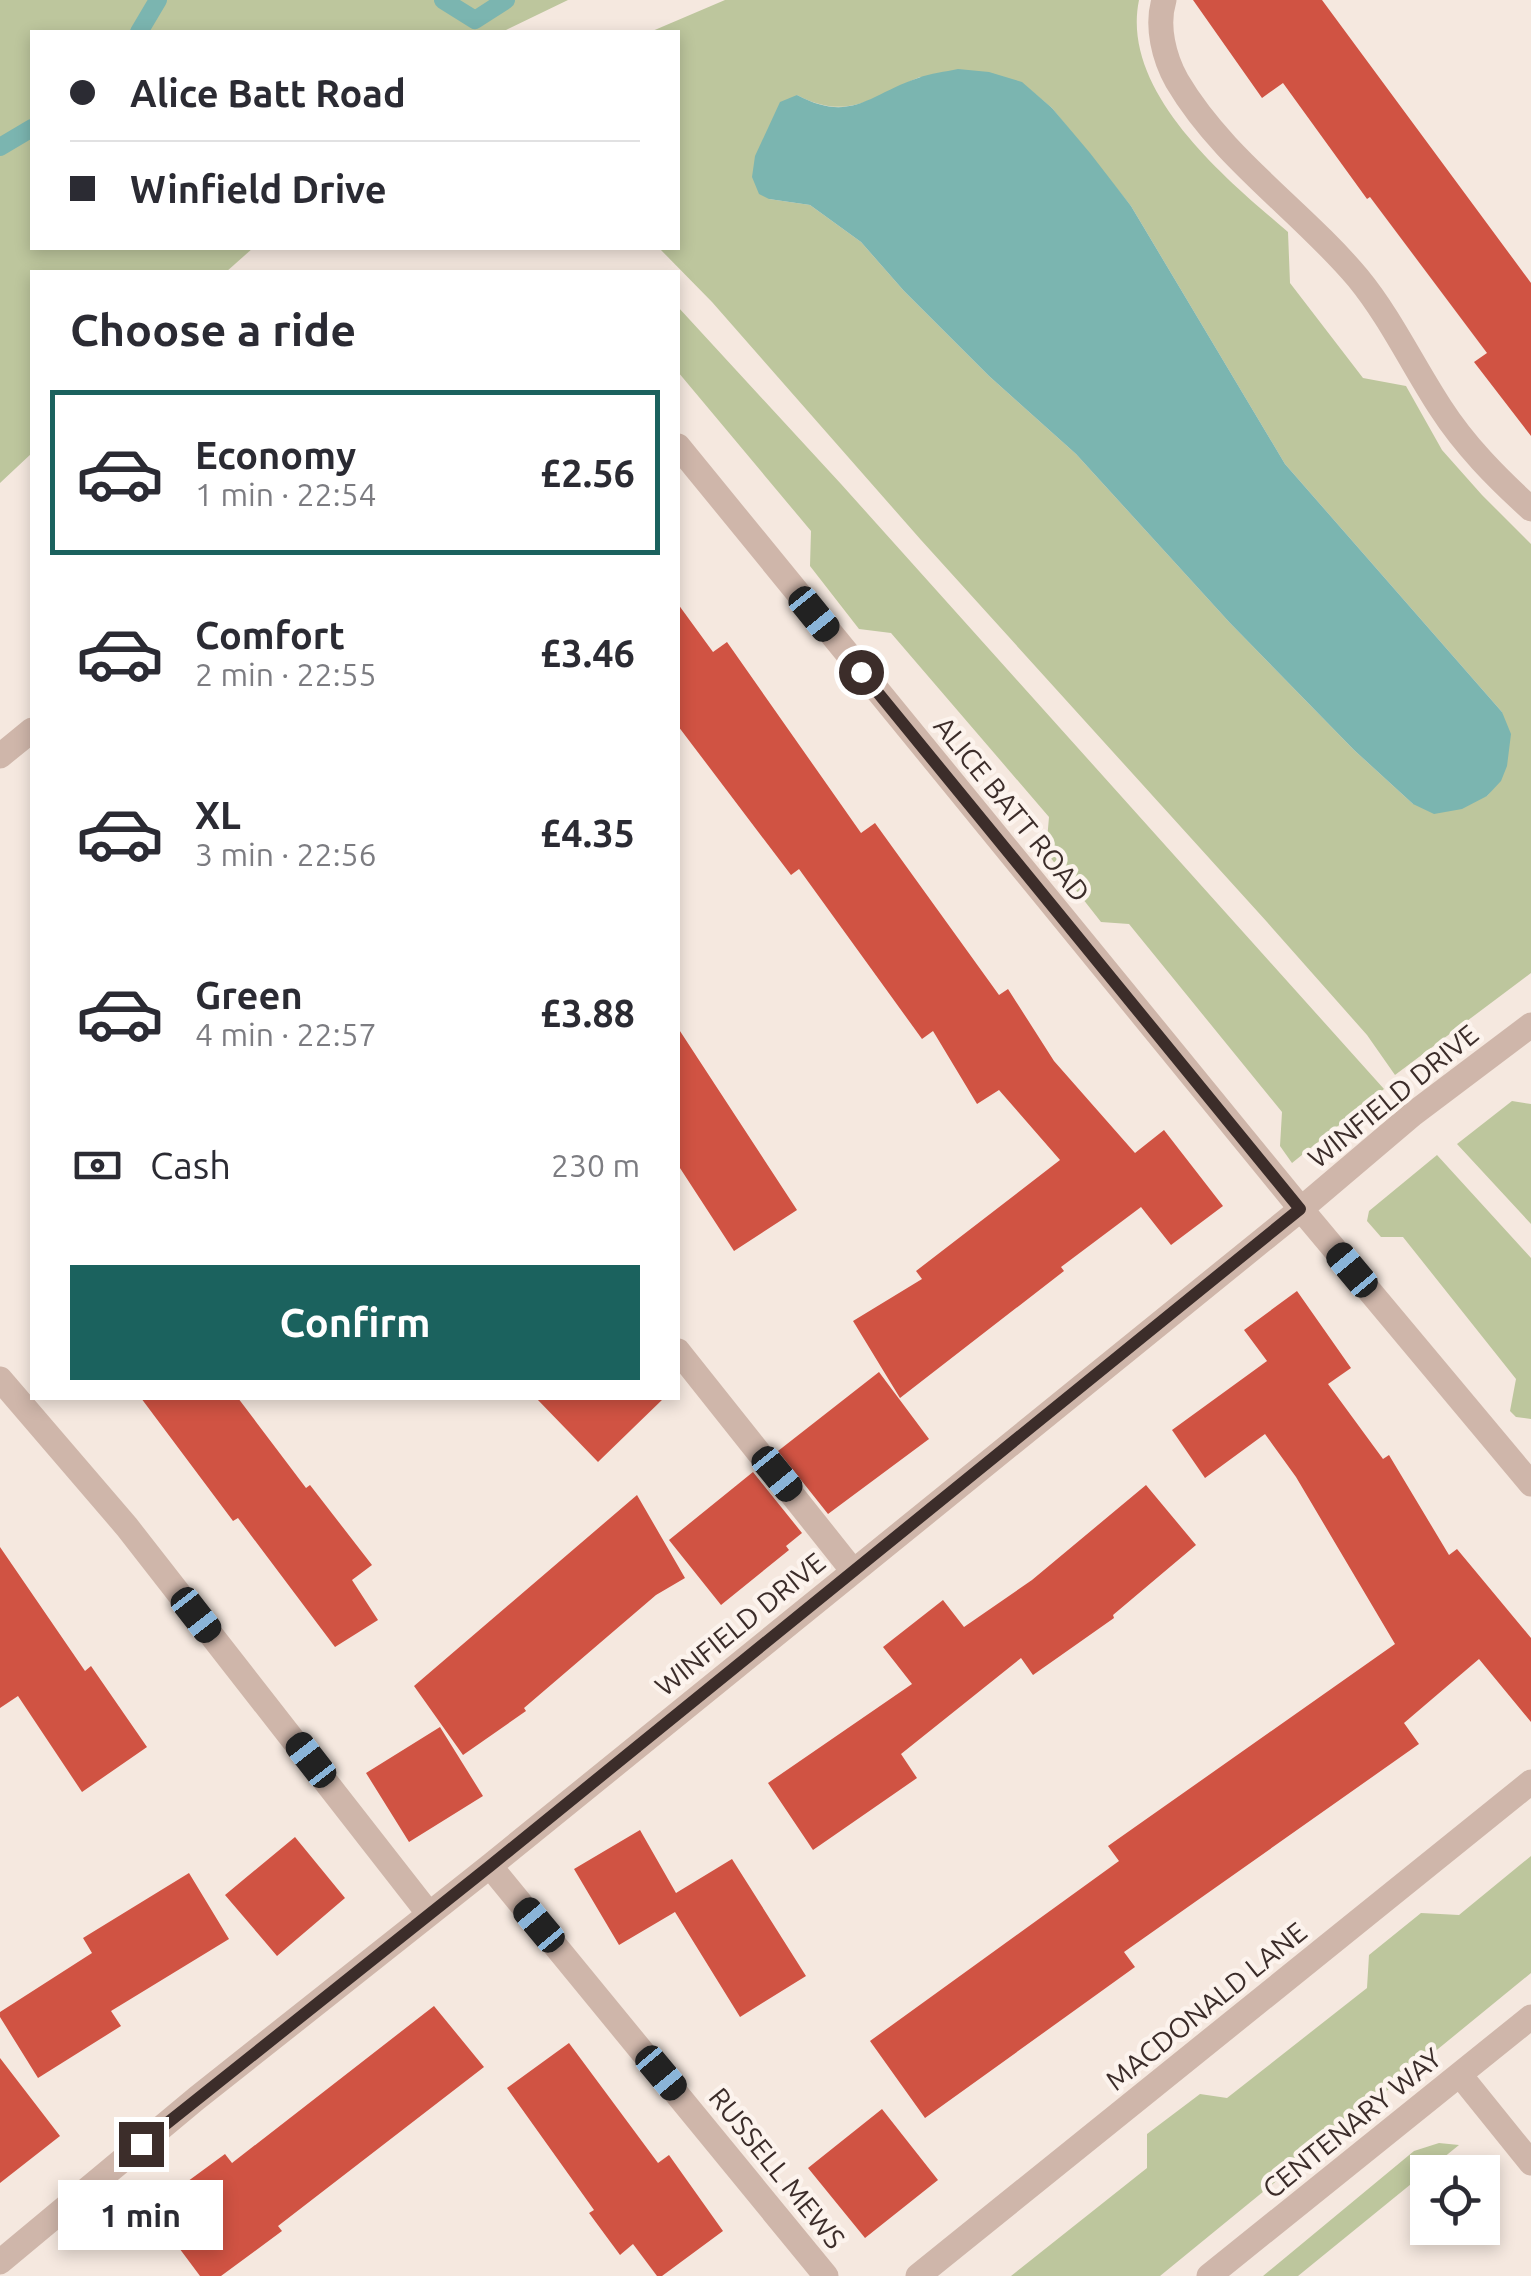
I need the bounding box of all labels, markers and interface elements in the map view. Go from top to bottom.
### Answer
text: Alice Batt Road [130,72,406,114]
text: Winfield Drive [130,168,387,210]
text: Choose a ride [70,304,356,355]
icon: car [75,428,165,518]
text: Economy [195,434,356,476]
text: £2.56 [540,452,635,494]
text: 1 min · 22:54 [195,476,377,512]
car [783,581,845,647]
icon: car [75,608,165,698]
text: Comfort [195,614,345,656]
text: £3.46 [540,632,635,674]
route start [839,650,884,695]
text: 2 min · 22:55 [195,656,377,692]
street label: ALICE BATT ROAD [928,710,1096,907]
icon: car [75,788,165,878]
text: XL [195,794,241,836]
text: £4.35 [540,812,635,854]
text: 3 min · 22:56 [195,836,377,872]
icon: car [75,968,165,1058]
text: Green [195,974,303,1016]
text: £3.88 [540,992,635,1034]
text: 4 min · 22:57 [195,1016,377,1052]
street label: WINFIELD DRIVE [1302,1018,1484,1173]
icon: cash [70,1138,125,1193]
text: Cash [150,1144,231,1186]
text: 230 m [551,1147,640,1183]
car [1321,1237,1383,1303]
button: Confirm [70,1265,640,1380]
car [746,1441,808,1507]
street label: WINFIELD DRIVE [649,1546,831,1701]
car [166,1582,226,1648]
car [281,1727,341,1793]
car [508,1892,570,1958]
street label: MACDONALD LANE [1099,1915,1312,2096]
car [630,2040,692,2106]
street label: CENTENARY WAY [1256,2041,1447,2204]
street label: RUSSELL MEWS [703,2081,851,2254]
route end [119,2122,164,2167]
map controls [1410,2155,1500,2245]
button: locate [1410,2155,1500,2245]
callout: 1 min [58,2179,224,2249]
text: 1 min [100,2197,181,2233]

